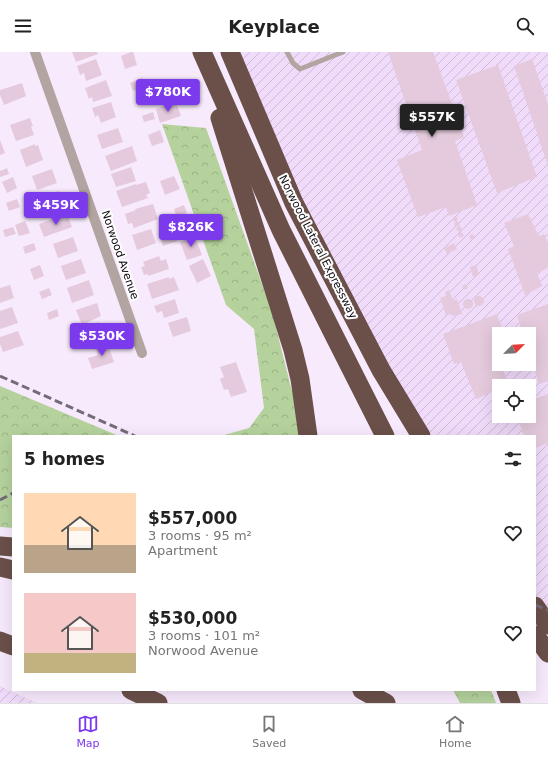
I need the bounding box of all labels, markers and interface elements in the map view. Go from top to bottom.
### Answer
icon: menu [12,15,34,37]
icon: search [514,15,536,37]
text: Keyplace [228,16,320,37]
pin: $780K [140,79,196,113]
text: $780K [145,84,191,99]
pin: $557K [404,104,460,138]
text: $557K [409,109,455,124]
street label: Norwood Lateral Expressway [276,173,360,321]
pin: $459K [28,192,84,226]
text: $459K [33,197,79,212]
street label: Norwood Avenue [99,209,141,301]
pin: $826K [163,214,219,248]
text: $826K [168,219,214,234]
pin: $530K [74,323,130,357]
north arrow [492,327,536,371]
map controls [492,327,536,423]
text: $530K [79,328,125,343]
button: locate [492,379,536,423]
icon: filters [502,448,524,470]
text: 5 homes [24,449,105,469]
text: $557,000 [148,508,237,528]
icon: home [56,509,104,557]
icon: heart [502,522,524,544]
text: 3 rooms · 95 m² [148,528,252,543]
text: Apartment [148,543,218,558]
text: $530,000 [148,608,237,628]
icon: home [56,609,104,657]
icon: heart [502,622,524,644]
text: 3 rooms · 101 m² [148,628,260,643]
text: Norwood Avenue [148,643,258,658]
tab: Map [76,713,100,750]
tab: Saved [252,713,286,750]
tab: Home [439,713,472,750]

